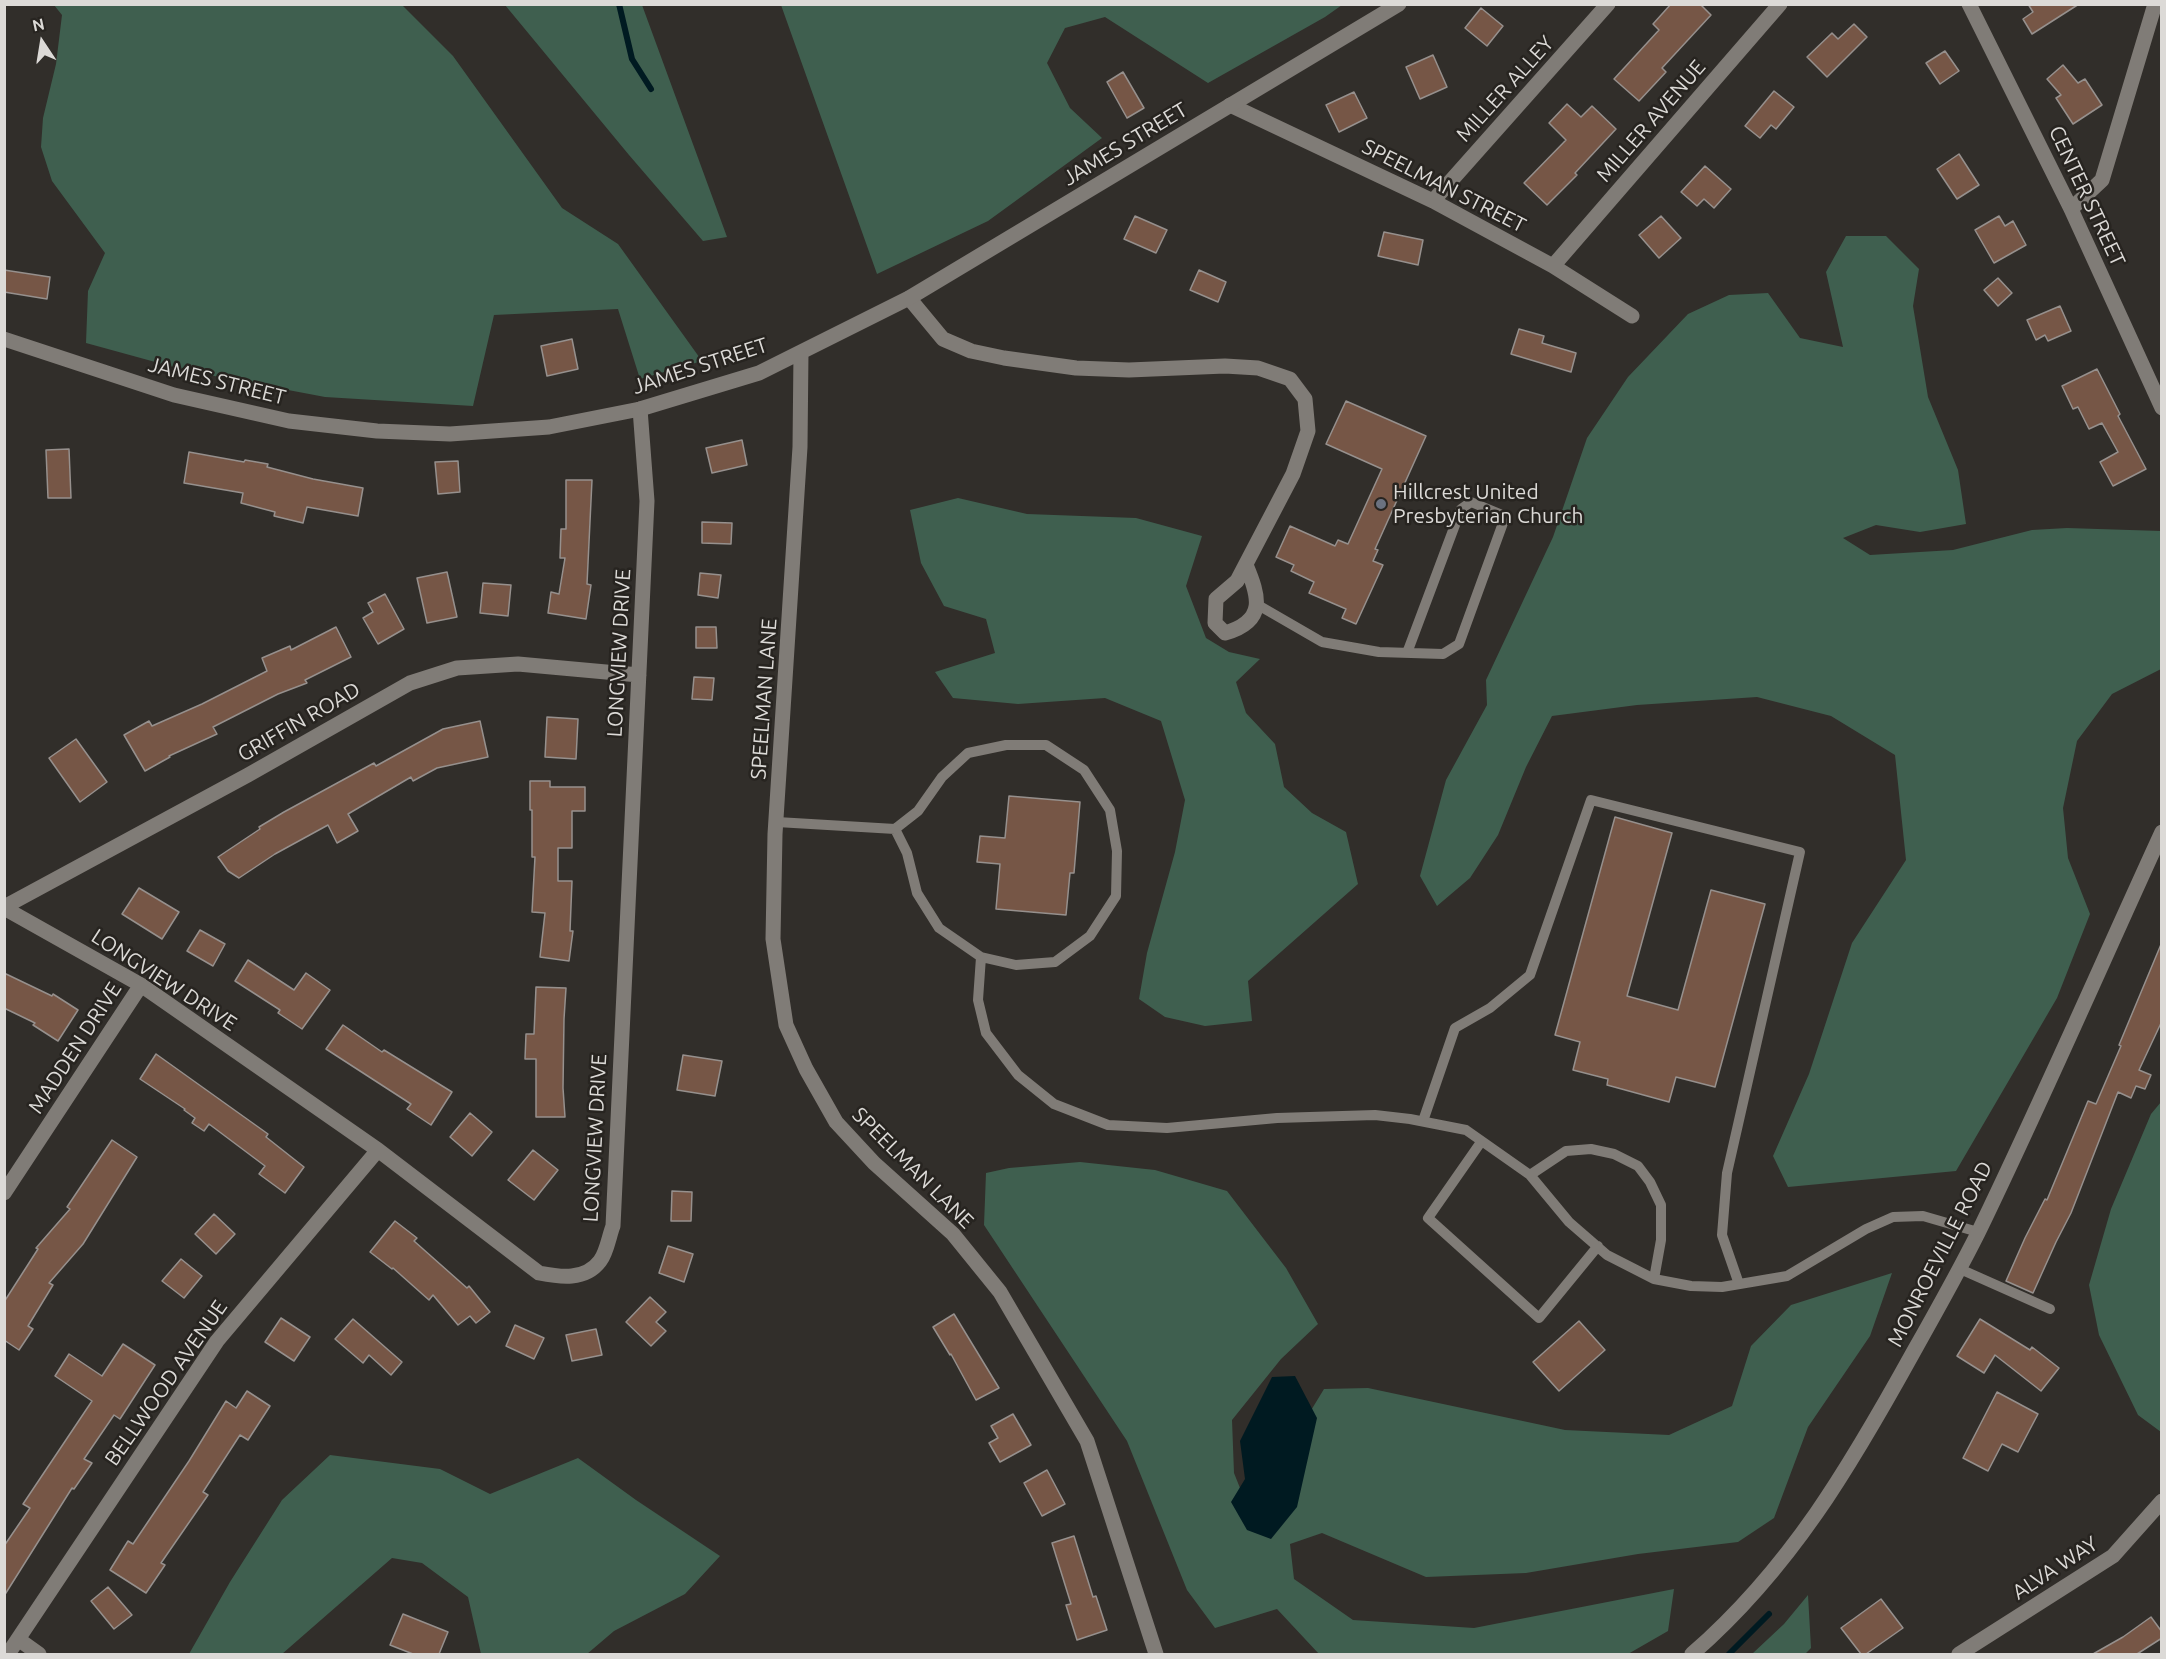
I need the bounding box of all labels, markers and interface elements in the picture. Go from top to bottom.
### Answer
north arrow [12,12,72,72]
text: N [31,14,46,34]
street label: MILLER ALLEY [1451,31,1559,147]
street label: MILLER AVENUE [1591,55,1711,187]
street label: JAMES STREET [1058,97,1192,191]
street label: CENTER STREET [2043,122,2131,270]
street label: SPEELMAN STREET [1358,134,1530,238]
street label: JAMES STREET [629,332,771,400]
street label: JAMES STREET [146,352,288,410]
place label: Hillcrest United Presbyterian Church [1393,479,1584,529]
marker: Hillcrest United Presbyterian Church [1374,497,1388,511]
street label: LONGVIEW DRIVE [602,568,636,738]
street label: SPEELMAN LANE [746,618,782,780]
street label: GRIFFIN ROAD [233,677,365,767]
street label: LONGVIEW DRIVE [87,924,241,1036]
street label: MADDEN DRIVE [23,978,127,1118]
street label: LONGVIEW DRIVE [578,1053,612,1223]
street label: SPEELMAN LANE [847,1102,979,1234]
street label: MONROEVILLE ROAD [1882,1157,1998,1351]
street label: BELLWOOD AVENUE [99,1295,233,1471]
street label: ALVA WAY [2008,1531,2102,1605]

